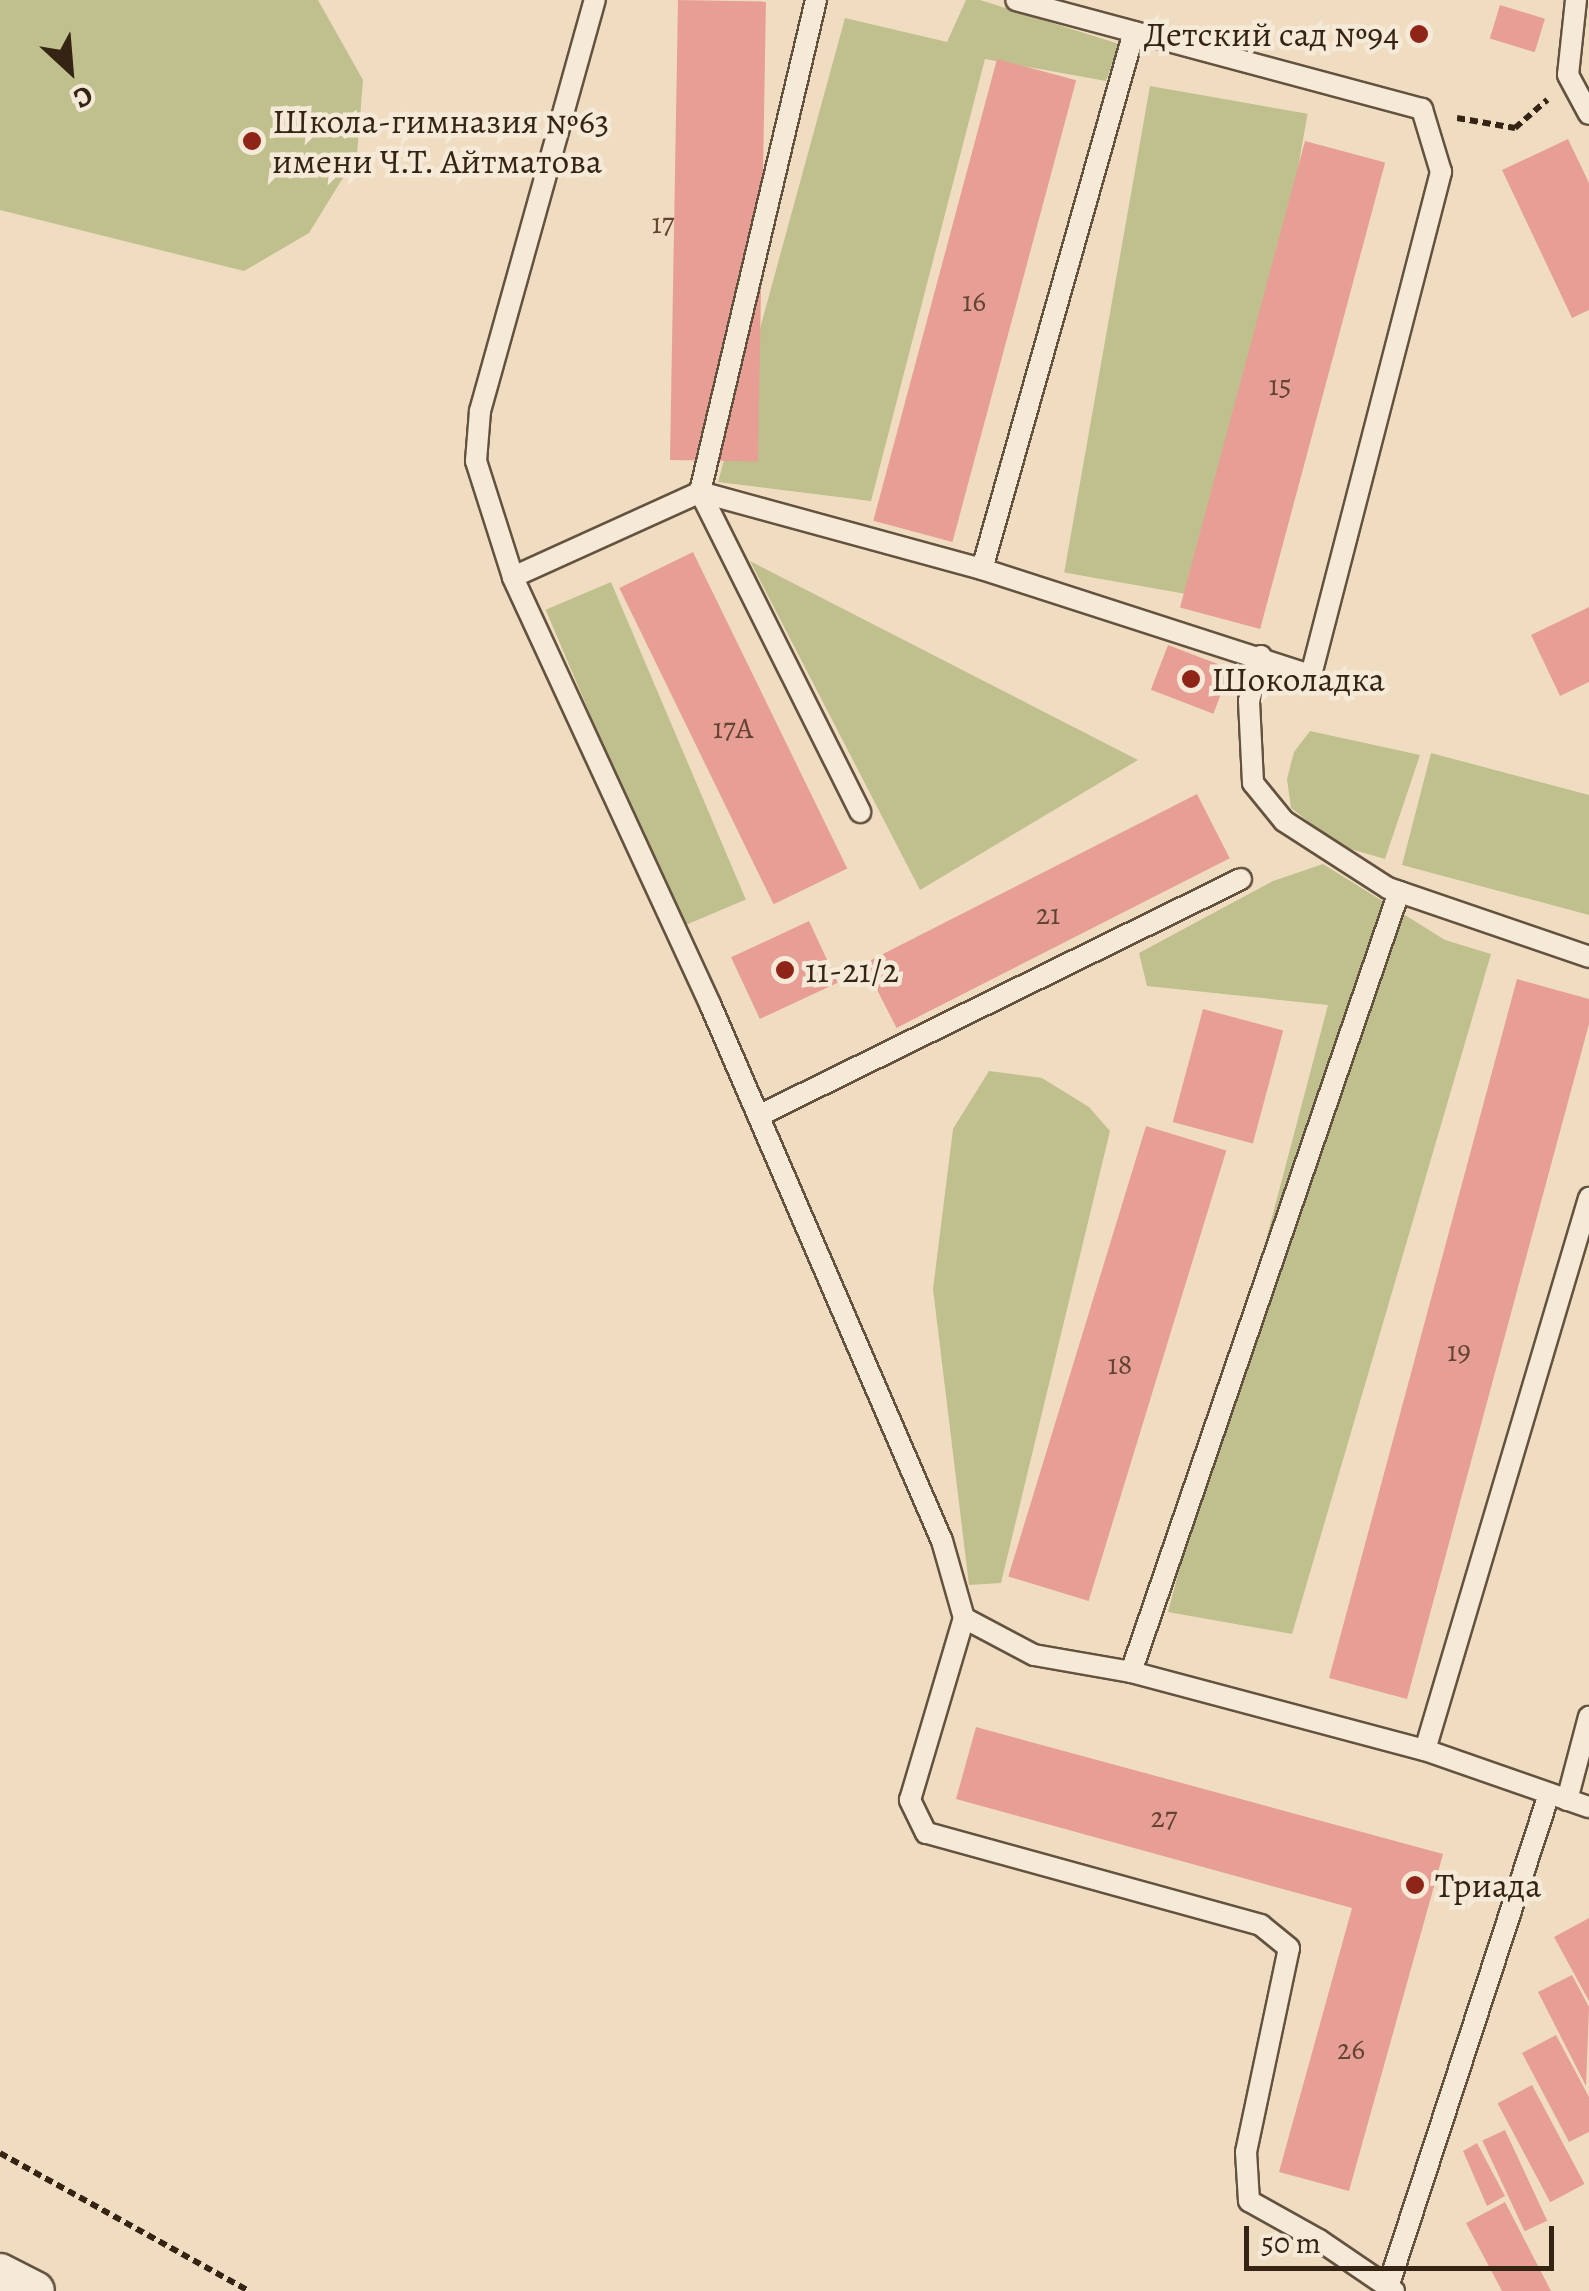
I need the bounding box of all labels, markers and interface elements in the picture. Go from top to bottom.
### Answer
place label: Детский сад №94 [1144,13,1399,55]
north arrow [20,20,120,120]
marker: Детский сад №94 [1408,23,1430,45]
text: С [67,76,99,118]
place label: Школа-гимназия №63 имени Ч.Т. Айтматова [272,100,609,182]
marker: Школа-гимназия №63 имени Ч.Т. Айтматова [241,130,263,152]
house number: 17 [652,205,674,241]
house number: 16 [962,283,986,319]
house number: 15 [1268,367,1292,403]
place label: Шоколадка [1211,658,1385,700]
marker: Шоколадка [1180,668,1202,690]
house number: 17А [713,710,753,746]
house number: 21 [1036,896,1060,932]
place label: 11-21/2 [805,949,899,991]
marker: 11-21/2 [774,959,796,981]
house number: 19 [1447,1333,1471,1369]
house number: 18 [1108,1346,1132,1382]
house number: 27 [1151,1799,1177,1835]
place label: Триада [1435,1864,1541,1906]
marker: Триада [1404,1874,1426,1896]
house number: 26 [1337,2031,1365,2067]
scale bar [1249,2206,1559,2268]
text: 50 m [1261,2223,1321,2263]

